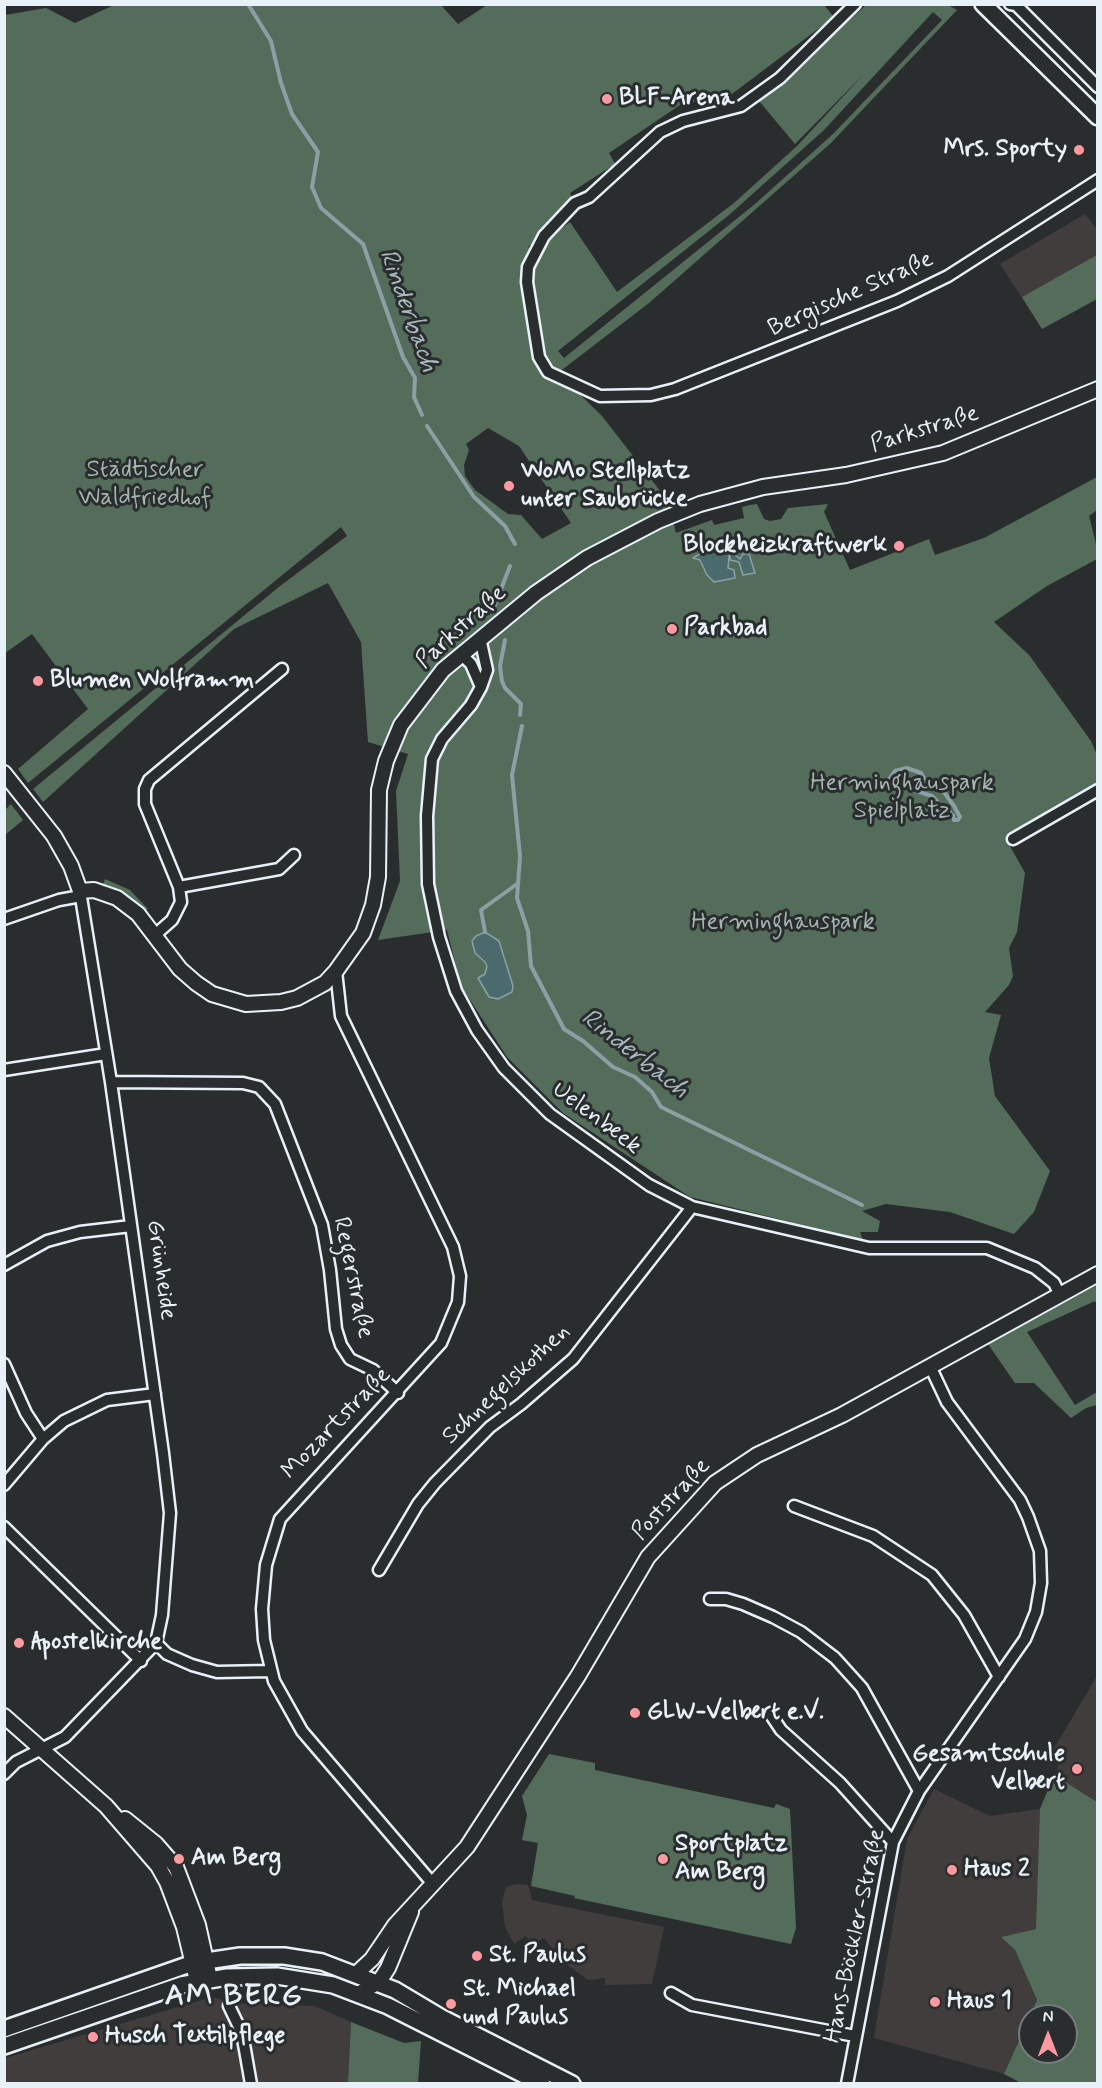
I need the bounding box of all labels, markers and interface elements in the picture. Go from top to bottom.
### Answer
place label: BLF-Arena [619,85,735,113]
marker: BLF-Arena [600,92,614,106]
place label: Mrs. Sporty [943,136,1067,164]
marker: Mrs. Sporty [1072,143,1086,157]
water label: Rinderbach [370,245,444,377]
street label: Bergische Straße [764,246,938,344]
street label: Parkstraße [867,400,983,460]
park label: Städtischer Waldfriedhof [79,457,211,513]
place label: WoMo Stellplatz unter Saubrücke [521,458,690,514]
marker: WoMo Stellplatz unter Saubrücke [502,479,516,493]
place label: Blockheizkraftwerk [683,532,887,560]
marker: Blockheizkraftwerk [892,539,906,553]
street label: Parkstraße [411,580,513,676]
place label: Parkbad [684,615,767,643]
marker: Parkbad [665,622,679,636]
place label: Blumen Wolframm [50,667,254,695]
marker: Blumen Wolframm [31,674,45,688]
park label: Herminghauspark Spielplatz [810,770,994,826]
park label: Herminghauspark [691,909,875,937]
water label: Rinderbach [574,1003,694,1107]
street label: Uelenbeek [546,1076,646,1162]
street label: Regerstraße [325,1215,379,1341]
street label: Grünheide [139,1218,181,1322]
street label: Schnegelskothen [437,1318,577,1452]
street label: Mozartstraße [276,1362,398,1486]
street label: Poststraße [627,1453,717,1547]
place label: Apostelkirche [31,1629,162,1657]
marker: Apostelkirche [12,1636,26,1650]
place label: GLW-Velbert e.V. [647,1699,824,1727]
marker: GLW-Velbert e.V. [628,1706,642,1720]
place label: Gesamtschule Velbert [912,1741,1065,1797]
marker: Gesamtschule Velbert [1070,1762,1084,1776]
street label: Hans-Böckler-Straße [819,1826,893,2046]
place label: Sportplatz Am Berg [675,1831,788,1887]
place label: Am Berg [191,1845,281,1873]
marker: Am Berg [172,1852,186,1866]
marker: Sportplatz Am Berg [656,1852,670,1866]
place label: Haus 2 [964,1856,1030,1884]
marker: Haus 2 [945,1863,959,1877]
place label: St. Paulus [489,1942,586,1970]
marker: St. Paulus [470,1949,484,1963]
place label: St. Michael und Paulus [463,1976,576,2032]
district label: AM BERG [165,1980,303,2016]
place label: Haus 1 [947,1988,1012,2016]
marker: Haus 1 [928,1995,942,2009]
marker: St. Michael und Paulus [444,1997,458,2011]
north arrow [1018,2004,1078,2064]
text: N [1043,2007,1053,2028]
place label: Husch Textilpflege [105,2023,285,2051]
marker: Husch Textilpflege [86,2030,100,2044]

